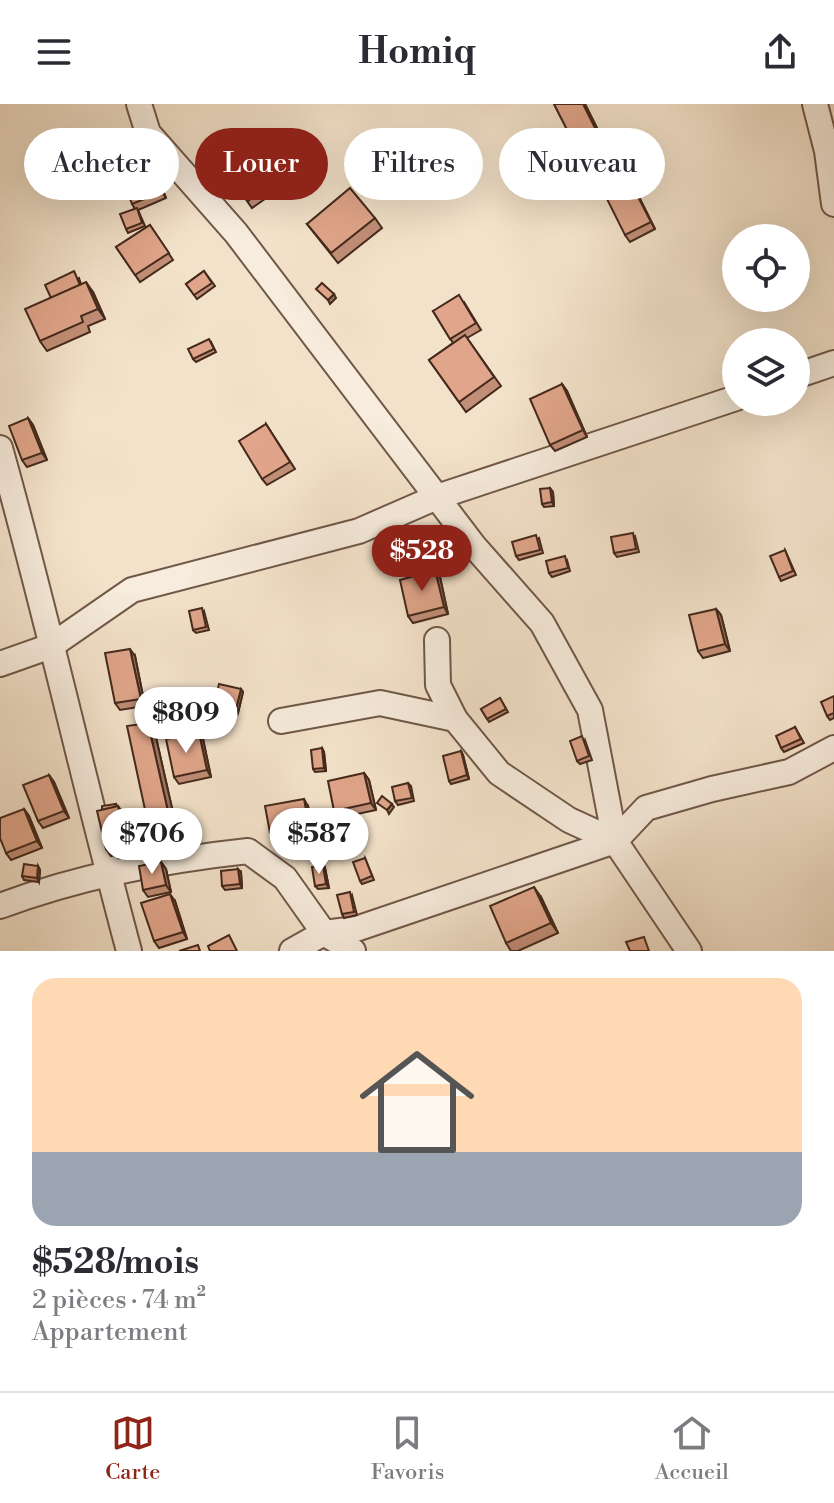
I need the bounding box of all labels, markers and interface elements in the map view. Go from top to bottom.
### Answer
icon: menu [32,30,76,74]
text: Homiq [358,30,476,75]
icon: share [758,30,802,74]
chip: Acheter [24,128,179,200]
chip: Louer [195,128,328,200]
chip: Filtres [344,128,483,200]
chip: Nouveau [499,128,665,200]
map controls [722,224,810,416]
button: locate [722,224,810,312]
button: layers [722,328,810,416]
pin: $528 [375,525,469,593]
text: $528 [390,535,454,567]
pin: $809 [139,687,233,755]
text: $809 [152,697,220,729]
pin: $706 [105,808,199,876]
pin: $587 [272,808,366,876]
text: $706 [119,818,185,850]
text: $587 [288,818,350,850]
icon: home [345,1030,489,1174]
text: $528/mois [32,1242,199,1284]
text: 2 pièces · 74 m² [32,1284,206,1316]
text: Appartement [32,1316,188,1348]
tab: Carte [105,1411,160,1486]
tab: Favoris [371,1411,444,1486]
tab: Accueil [655,1411,729,1486]

